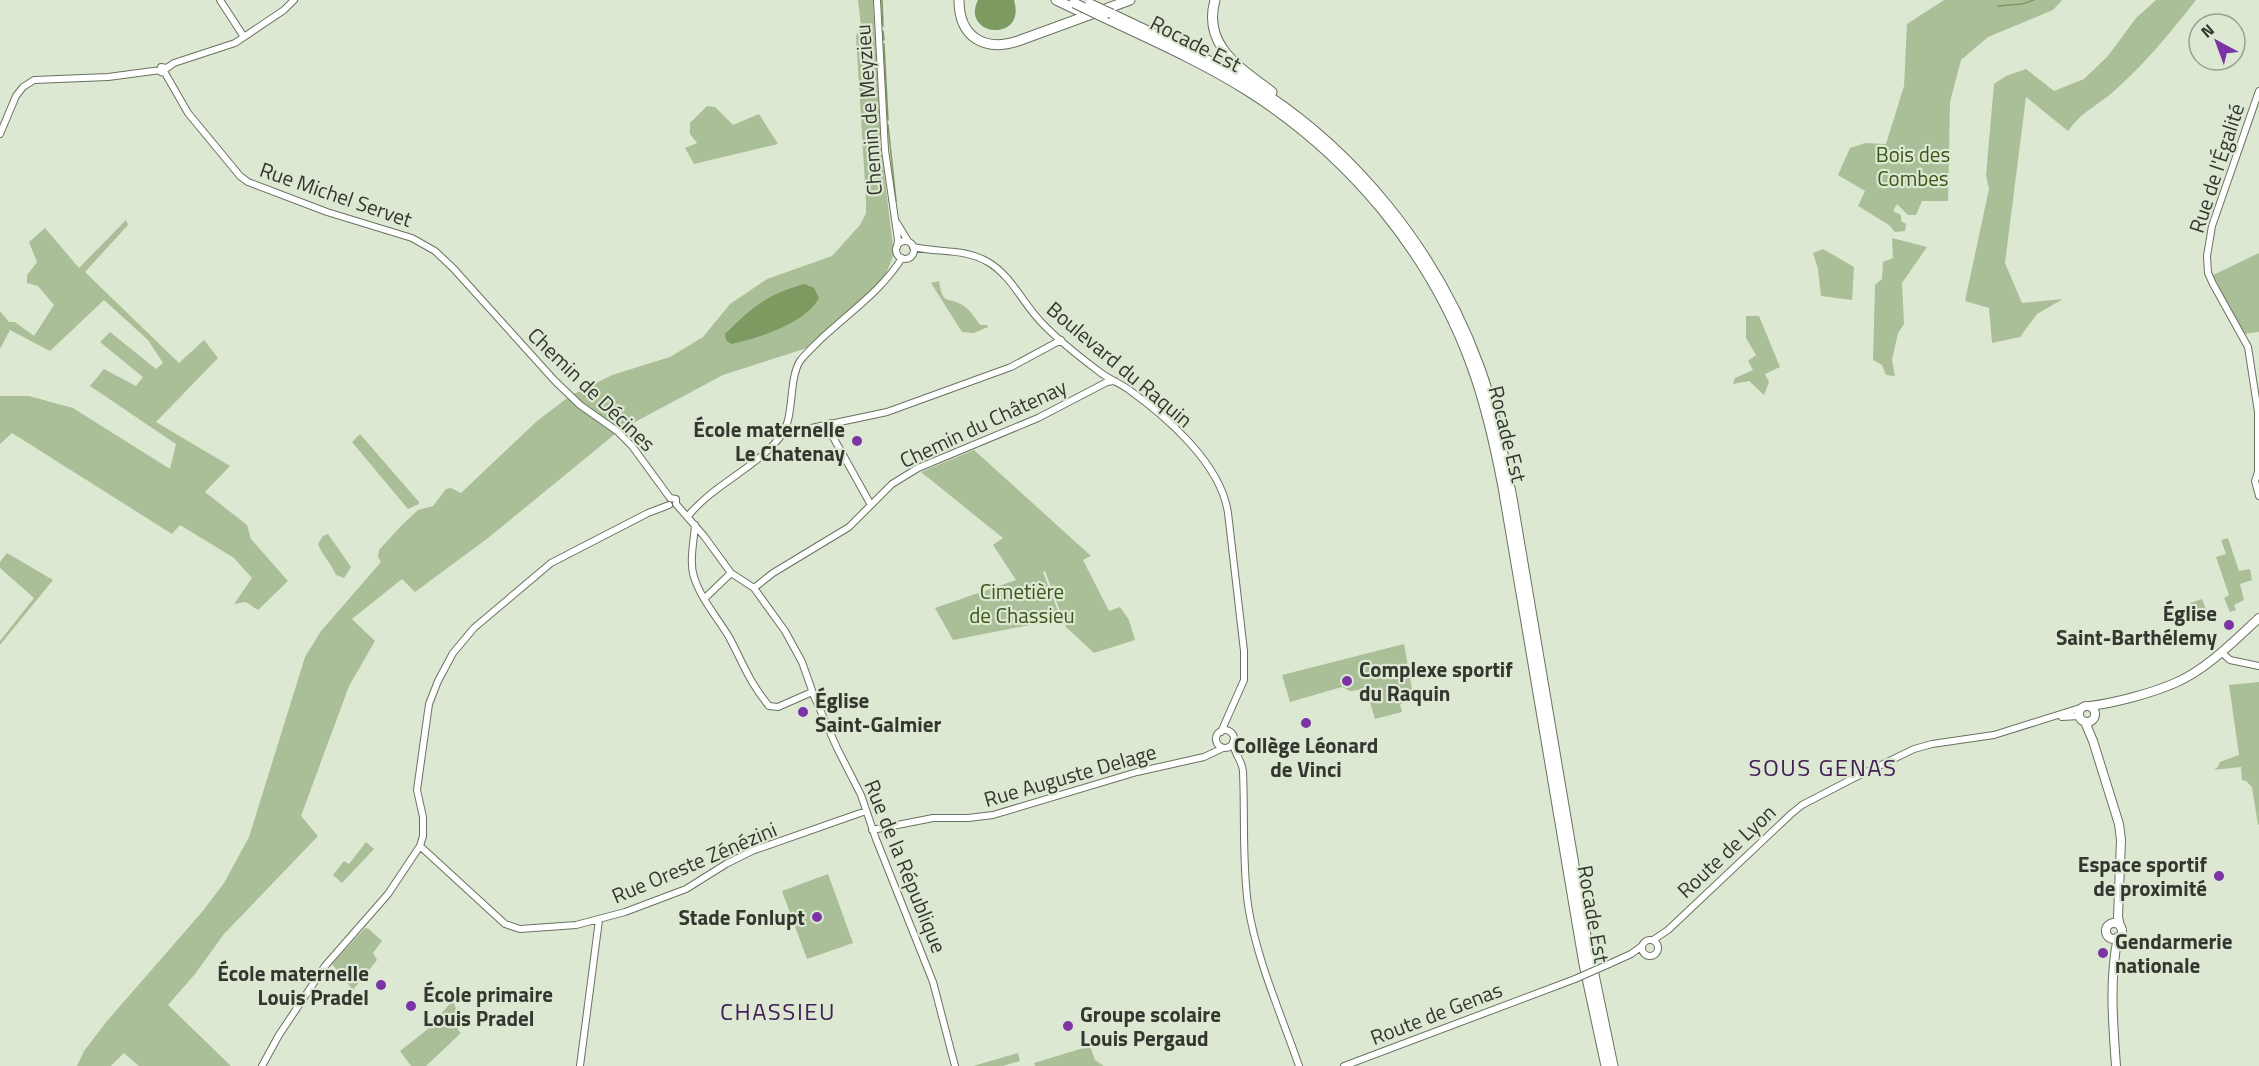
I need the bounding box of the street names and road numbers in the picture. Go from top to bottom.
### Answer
street label: Rocade Est [1145,6,1248,80]
street label: Chemin de Meyzieu [846,23,890,197]
street label: Rue de l'Égalité [2180,99,2252,237]
street label: Rue Michel Servet [256,153,417,235]
street label: Boulevard du Raquin [1040,293,1200,435]
street label: Chemin de Décines [521,319,663,459]
street label: Chemin du Châtenay [894,370,1072,476]
street label: Rocade Est [1481,382,1536,486]
street label: Rue Auguste Delage [980,735,1160,815]
street label: Rue de la République [857,774,955,958]
street label: Route de Lyon [1669,797,1783,905]
street label: Rue Oreste Zénézini [606,813,782,911]
street label: Rocade Est [1570,863,1618,966]
street label: Route de Genas [1365,973,1507,1053]

